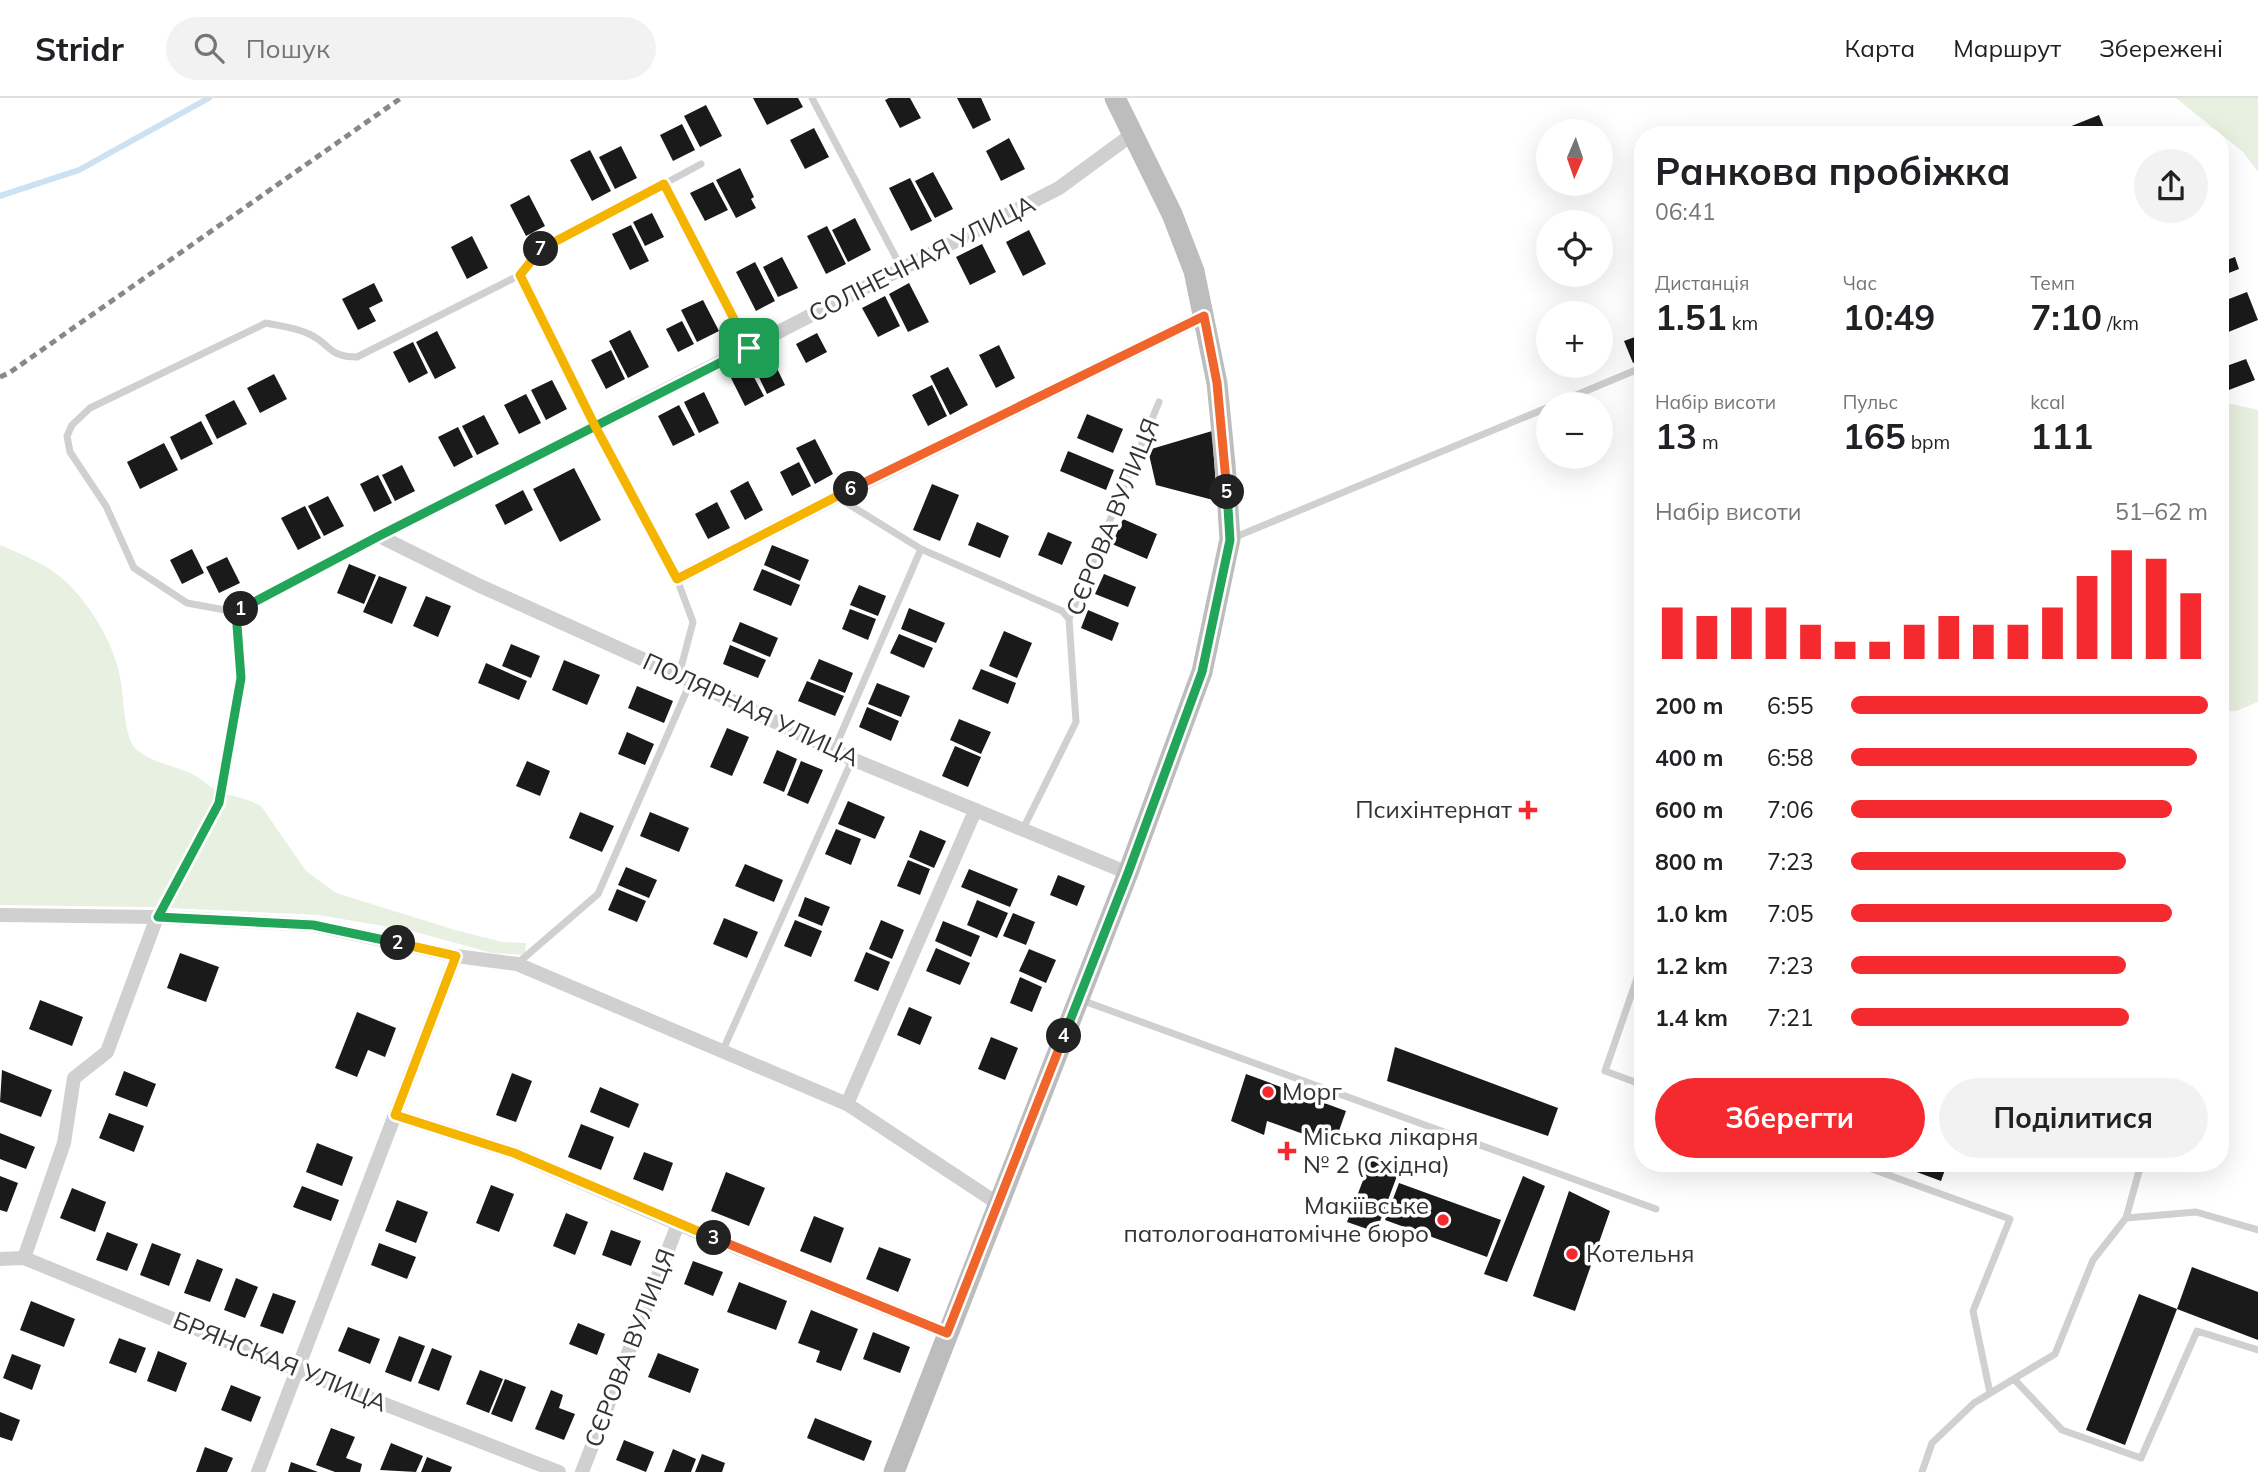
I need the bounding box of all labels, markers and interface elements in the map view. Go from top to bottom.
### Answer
search box [166,17,656,80]
text: Stridr [35,28,124,69]
icon: search [190,29,228,67]
text: Пошук [246,32,330,65]
text: Карта [1845,33,1915,63]
text: Маршрут [1953,33,2061,63]
text: Збережені [2099,33,2223,63]
north arrow [1536,119,1614,196]
map controls [1536,119,1613,469]
text: Ранкова пробіжка [1655,147,2011,195]
button: share [2134,149,2208,223]
street label: СОЛНЕЧНАЯ УЛИЦА [803,188,1040,328]
text: 06:41 [1655,197,1715,226]
button: locate [1536,210,1613,287]
pin: 7 [524,232,558,266]
text: 7 [535,236,546,260]
text: Дистанція [1655,271,1750,295]
text: Час [1843,271,1877,295]
text: Темп [2030,271,2075,295]
text: 1.51 [1655,295,1727,339]
text: 10:49 [1843,295,1935,339]
text: 7:10 [2030,295,2102,339]
button: + [1536,301,1613,378]
text: km [1727,311,1758,335]
text: /km [2102,311,2139,335]
pin [719,318,779,378]
icon: arrive [730,329,768,367]
text: Набір висоти [1655,390,1776,414]
text: Пульс [1843,390,1898,414]
text: kcal [2030,390,2065,414]
button: − [1536,392,1613,469]
street label: СЄРОВА ВУЛИЦЯ [1059,414,1165,620]
text: 13 [1655,414,1697,458]
text: 165 [1843,414,1906,458]
text: 111 [2030,414,2093,458]
text: m [1697,430,1719,454]
text: bpm [1906,430,1950,454]
pin: 6 [834,472,868,506]
pin: 5 [1210,474,1244,510]
text: 6 [845,476,856,500]
text: 5 [1221,479,1232,503]
text: Набір висоти [1655,497,1801,526]
text: 51–62 m [2115,497,2208,526]
pin: 1 [224,592,258,626]
text: 1 [235,596,246,620]
street label: ПОЛЯРНАЯ УЛИЦА [639,646,865,773]
text: 200 m [1655,691,1723,720]
text: 6:55 [1767,691,1814,720]
text: 400 m [1655,743,1723,772]
text: 6:58 [1767,743,1814,772]
place label: Психінтернат [1355,794,1512,824]
text: 600 m [1655,795,1723,824]
text: 7:06 [1767,795,1814,824]
marker: Психінтернат [1518,800,1538,820]
text: 800 m [1655,847,1723,876]
text: 7:23 [1767,847,1814,876]
text: 1.0 km [1655,899,1728,928]
text: 7:05 [1767,899,1814,928]
pin: 2 [380,926,416,960]
text: 2 [392,930,403,954]
text: 1.2 km [1655,951,1728,980]
text: 7:23 [1767,951,1814,980]
text: 1.4 km [1655,1003,1728,1032]
text: 7:21 [1767,1003,1814,1032]
pin: 4 [1046,1018,1082,1054]
text: 4 [1058,1023,1069,1047]
place label: Морг [1282,1076,1342,1106]
button: Зберегти [1655,1078,1925,1158]
button: Поділитися [1939,1078,2208,1158]
marker: Морг [1260,1084,1276,1100]
place label: Міська лікарня № 2 (Східна) [1303,1121,1478,1179]
marker: Міська лікарня № 2 (Східна) [1277,1141,1297,1161]
place label: Макіївське патологоанатомічне бюро [1123,1190,1429,1248]
marker: Макіївське патологоанатомічне бюро [1435,1212,1451,1228]
pin: 3 [696,1220,732,1256]
text: 3 [708,1225,719,1249]
place label: Котельня [1586,1238,1695,1268]
street label: СЄРОВА ВУЛИЦЯ [577,1244,681,1451]
marker: Котельня [1564,1246,1580,1262]
street label: БРЯНСКАЯ УЛИЦА [169,1304,392,1418]

